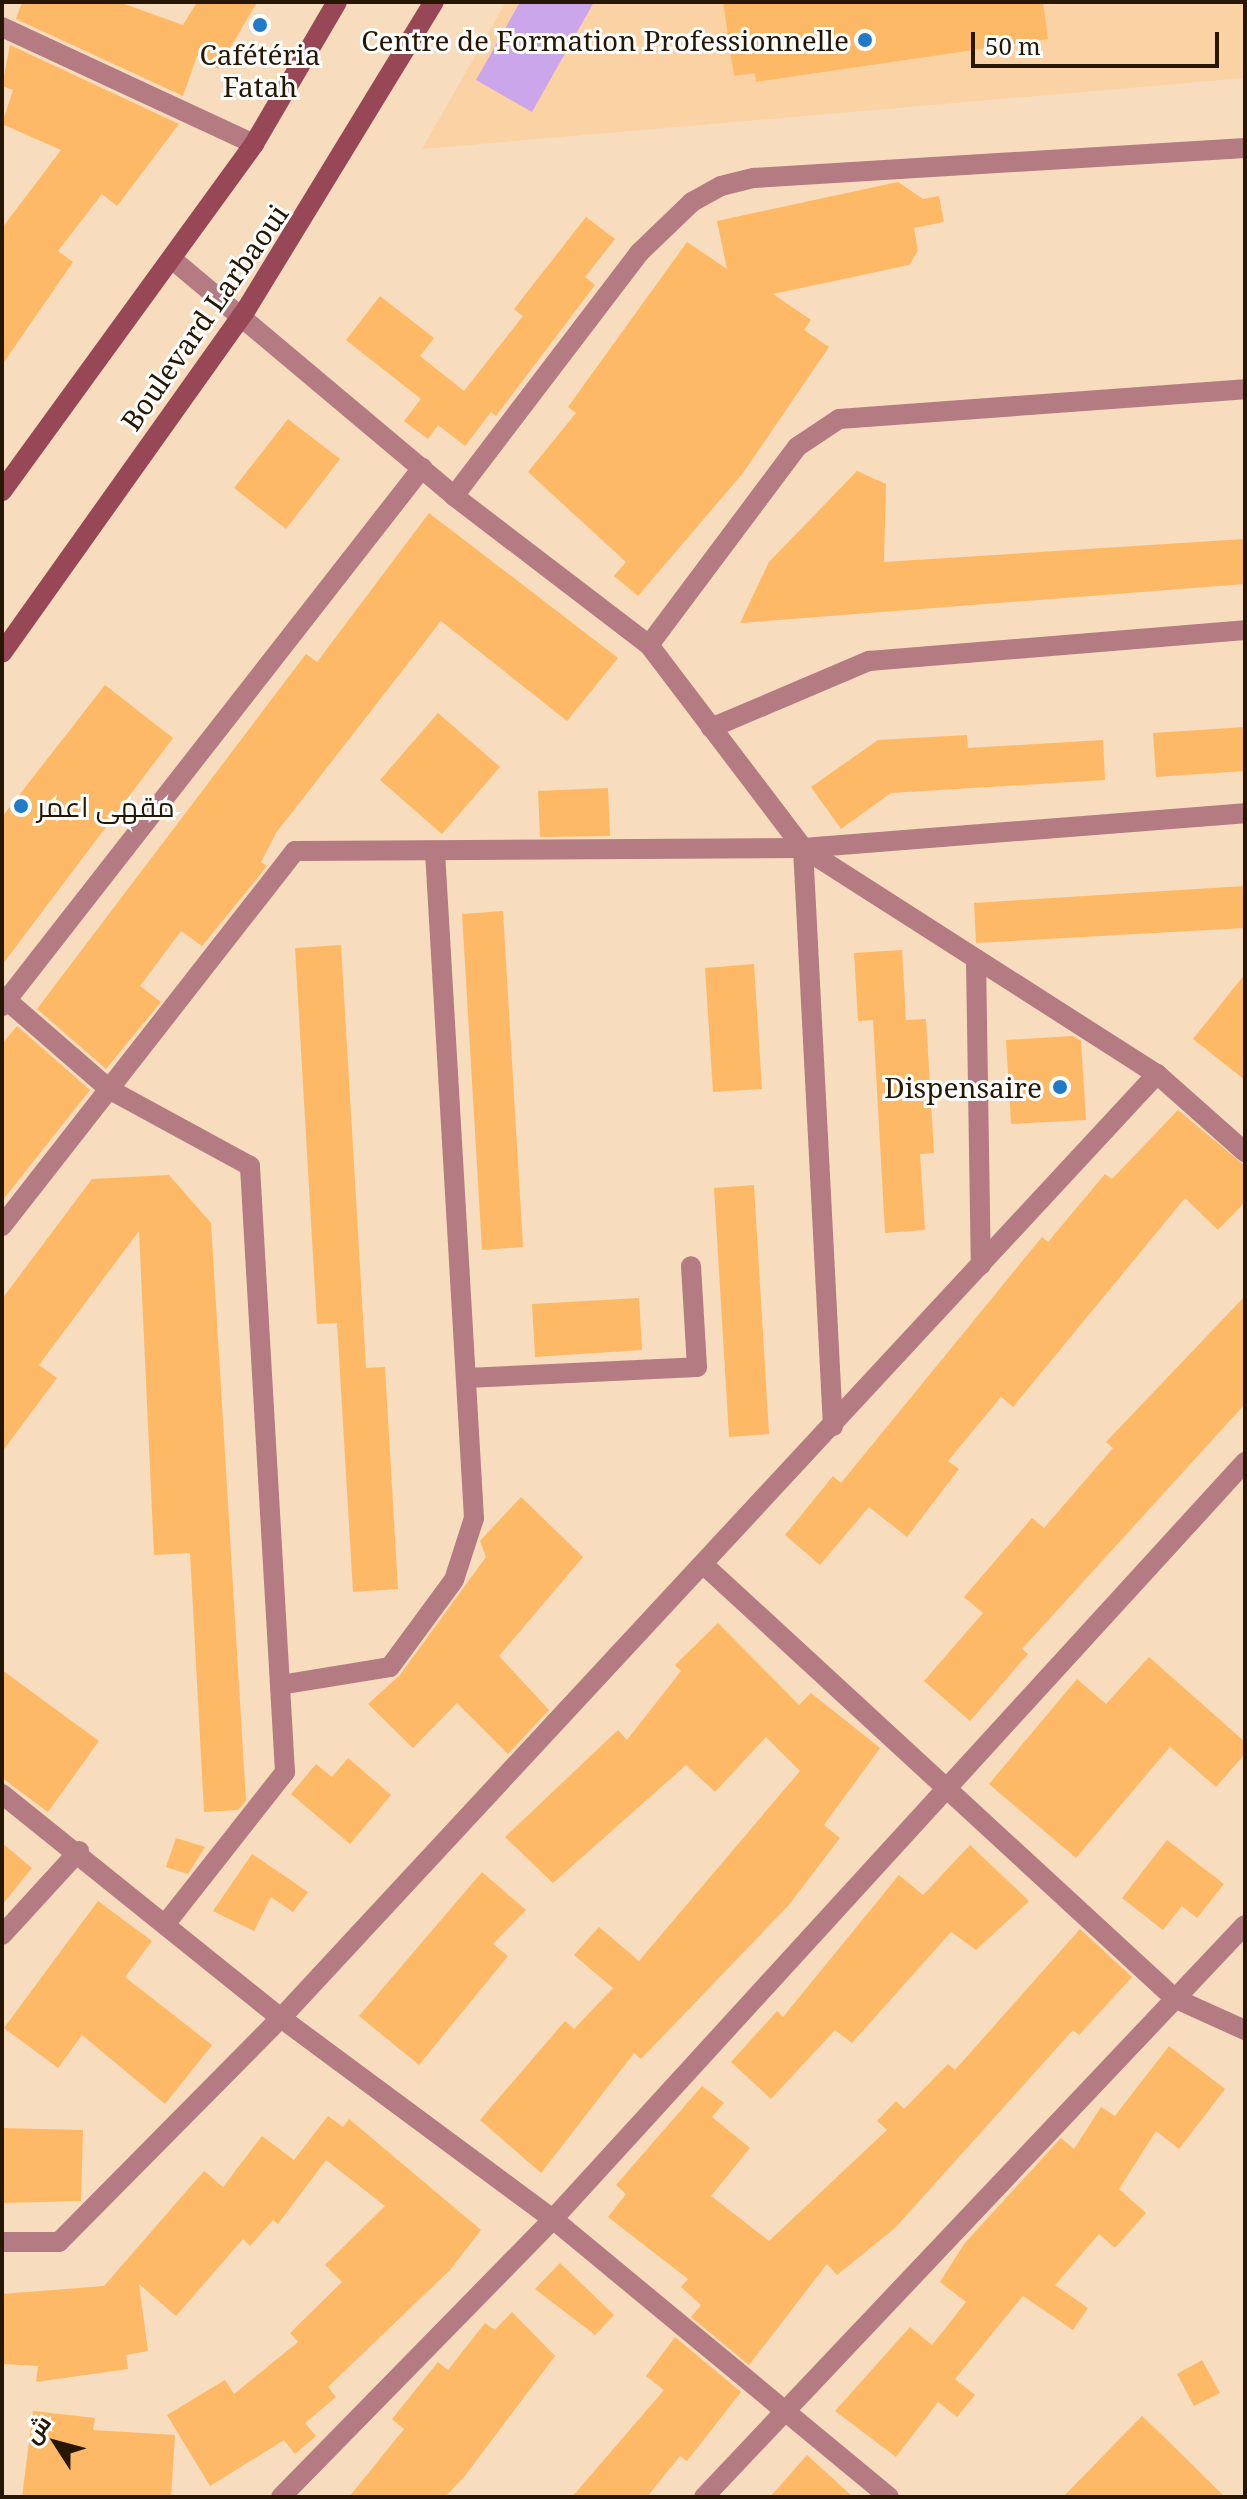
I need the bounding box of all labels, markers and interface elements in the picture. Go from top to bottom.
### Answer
marker: Cafétéria Fatah [251,16,269,34]
scale bar [975,16,1223,66]
place label: Centre de Formation Professionnelle [361,23,849,57]
text: 50 m [985,29,1041,62]
marker: Centre de Formation Professionnelle [856,31,874,49]
place label: Cafétéria Fatah [199,37,321,103]
street label: Boulevard Larbaoui [113,198,295,436]
place label: مقهى اعمر [37,789,175,823]
marker: مقهى اعمر [12,797,30,815]
place label: Dispensaire [884,1070,1042,1104]
marker: Dispensaire [1049,1076,1071,1098]
north arrow [16,2403,96,2483]
text: ش [16,2409,57,2449]

